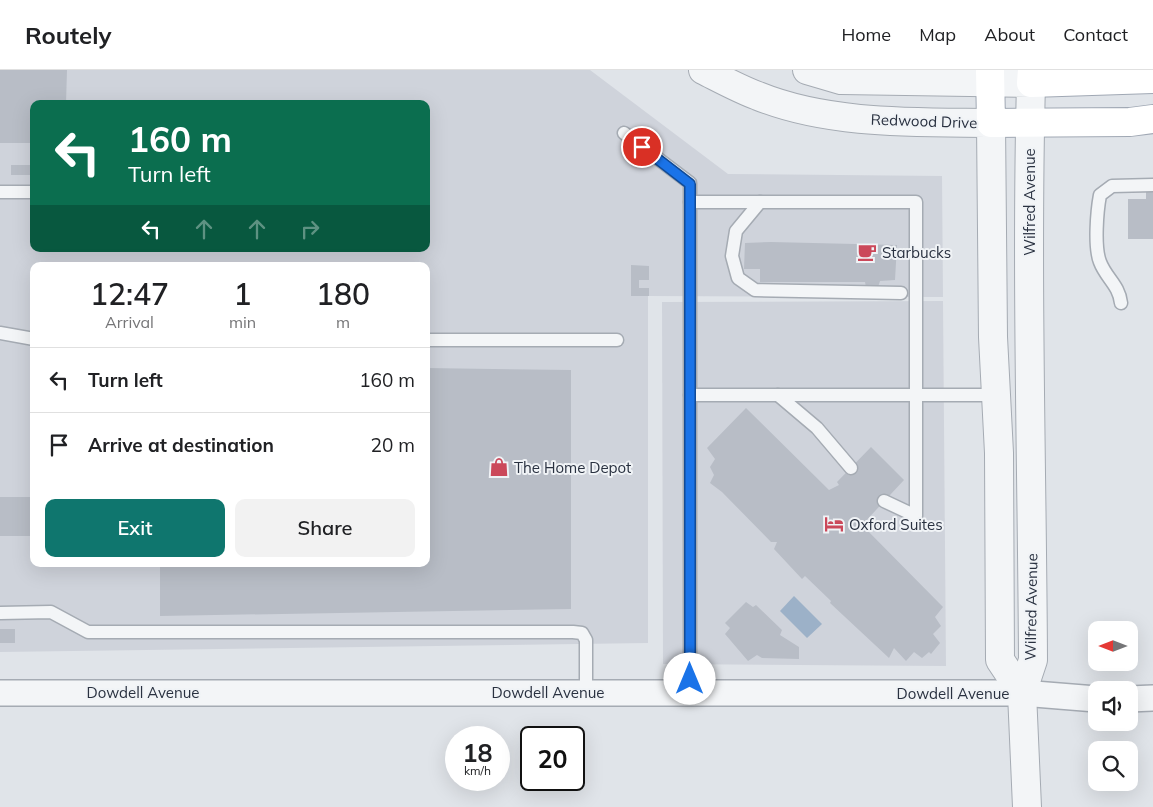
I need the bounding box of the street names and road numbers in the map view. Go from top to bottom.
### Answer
street label: Redwood Drive [870,110,978,132]
street label: Wilfred Avenue [1020,148,1039,256]
street label: Wilfred Avenue [1021,553,1041,661]
street label: Dowdell Avenue [86,683,200,702]
street label: Dowdell Avenue [491,683,605,702]
street label: Dowdell Avenue [896,684,1010,703]

